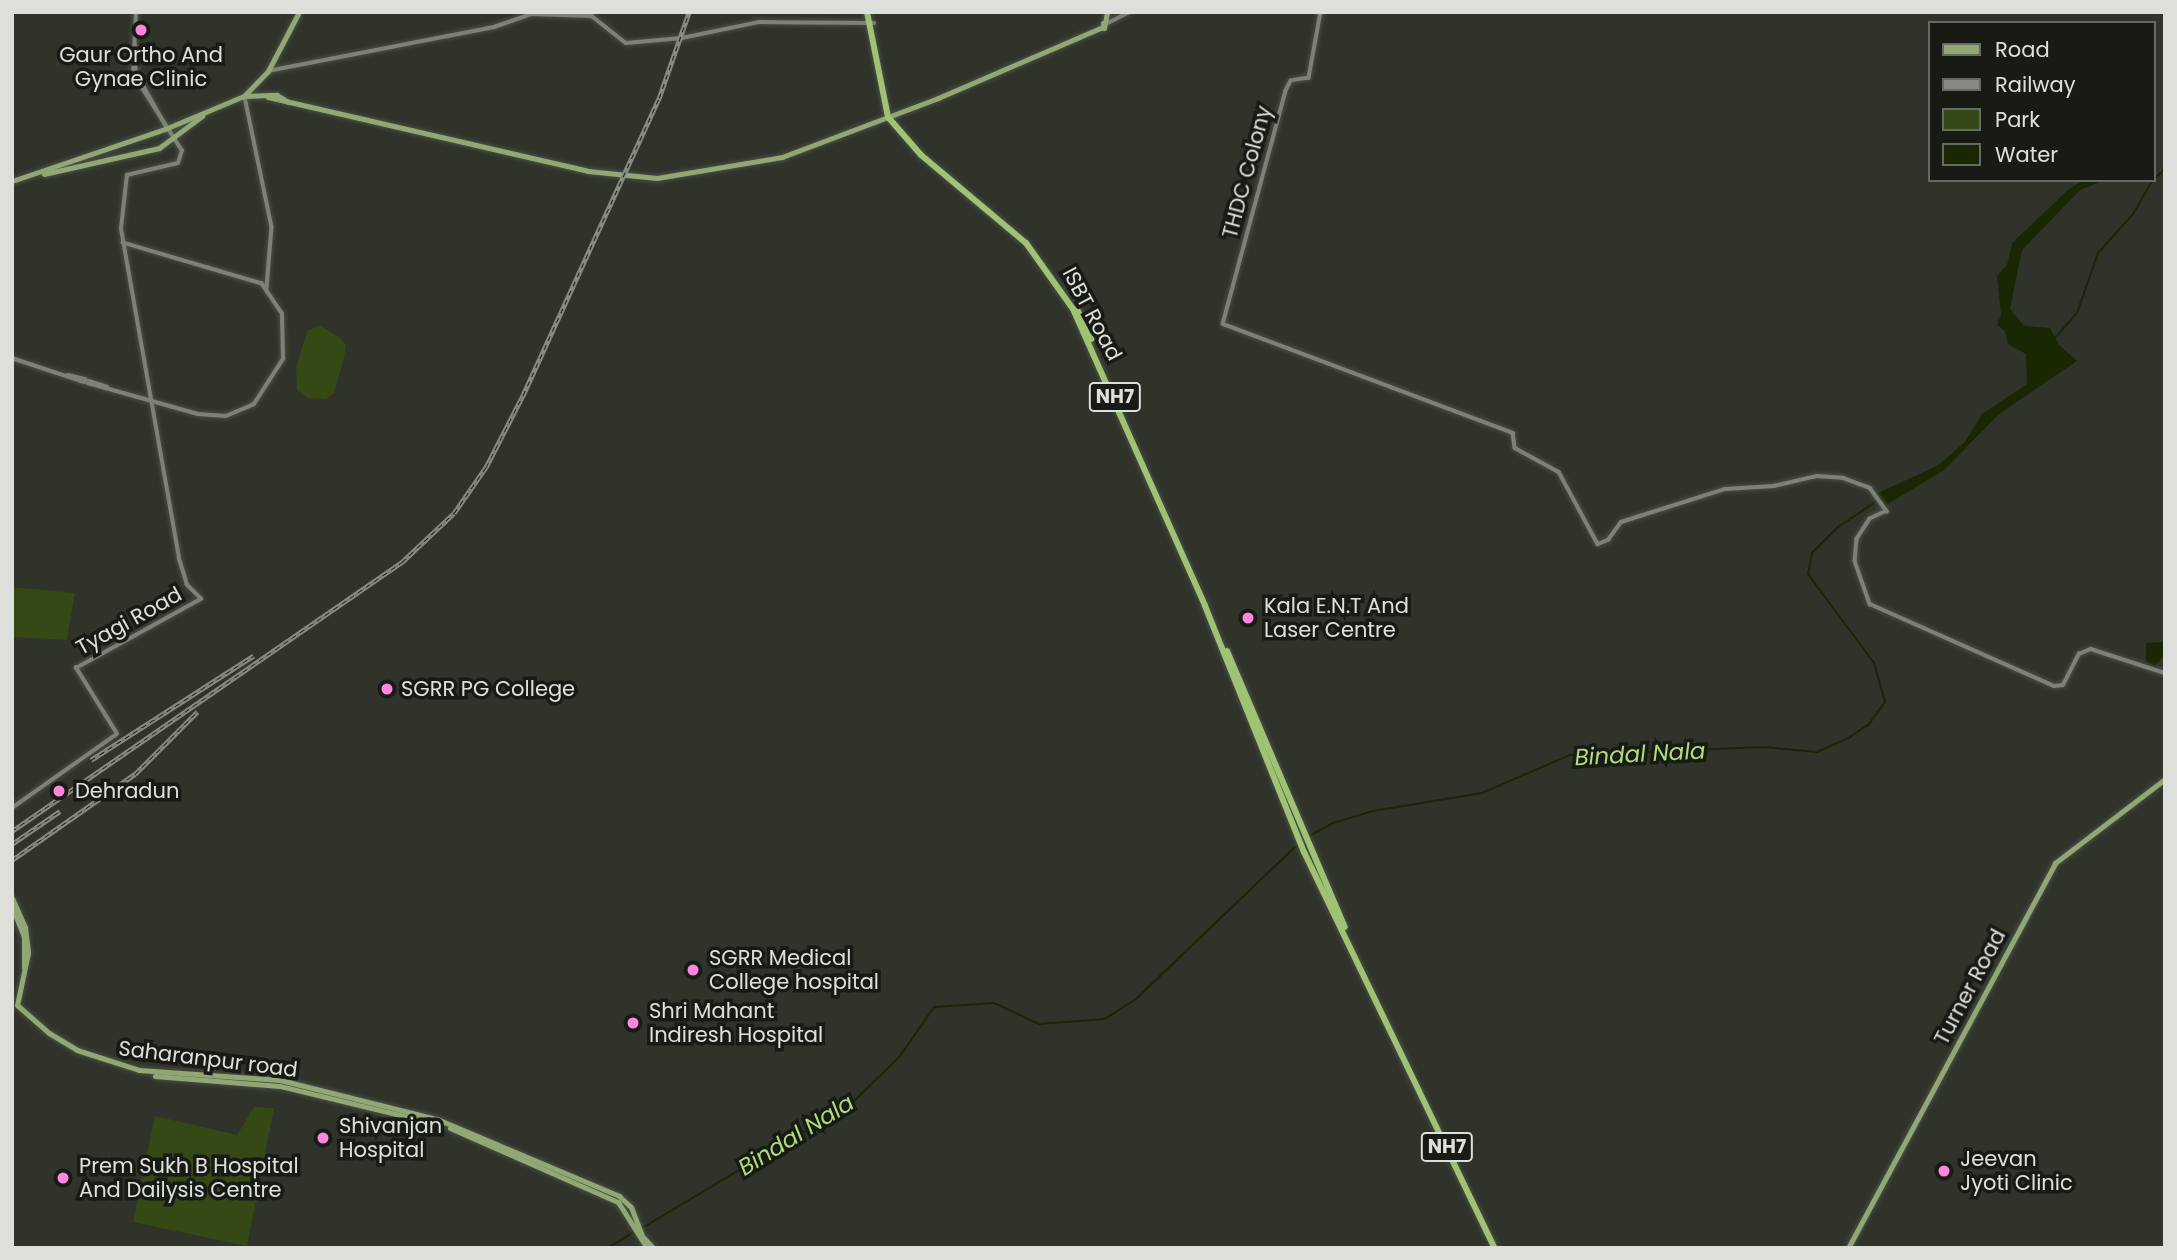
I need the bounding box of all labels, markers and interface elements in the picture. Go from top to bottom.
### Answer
marker: Gaur Ortho And Gynae Clinic [131,20,151,40]
legend [1928,21,2156,182]
text: Road [1995,35,2050,64]
place label: Gaur Ortho And Gynae Clinic [59,42,223,92]
text: Railway [1995,70,2076,99]
street label: THDC Colony [1217,103,1277,241]
text: Park [1995,105,2040,134]
text: Water [1995,140,2058,169]
street label: ISBT Road [1057,263,1127,365]
road number: NH7 [1089,382,1141,412]
street label: Tyagi Road [72,582,186,660]
place label: Kala E.N.T And Laser Centre [1264,593,1409,643]
marker: Kala E.N.T And Laser Centre [1238,608,1258,628]
place label: SGRR PG College [401,676,575,702]
marker: SGRR PG College [379,681,395,697]
water label: Bindal Nala [1574,737,1706,771]
place label: Dehradun [75,778,179,804]
marker: Dehradun [49,781,69,801]
street label: Turner Road [1929,925,2011,1049]
place label: SGRR Medical College hospital [709,945,879,995]
marker: SGRR Medical College hospital [683,960,703,980]
place label: Shri Mahant Indiresh Hospital [649,998,823,1048]
marker: Shri Mahant Indiresh Hospital [623,1013,643,1033]
street label: Saharanpur road [117,1036,299,1082]
water label: Bindal Nala [733,1089,859,1181]
place label: Shivanjan Hospital [339,1113,442,1163]
marker: Shivanjan Hospital [313,1128,333,1148]
road number: NH7 [1421,1132,1473,1162]
place label: Jeevan Jyoti Clinic [1960,1146,2073,1196]
place label: Prem Sukh B Hospital And Dailysis Centre [79,1153,299,1203]
marker: Jeevan Jyoti Clinic [1934,1161,1954,1181]
marker: Prem Sukh B Hospital And Dailysis Centre [53,1168,73,1188]

